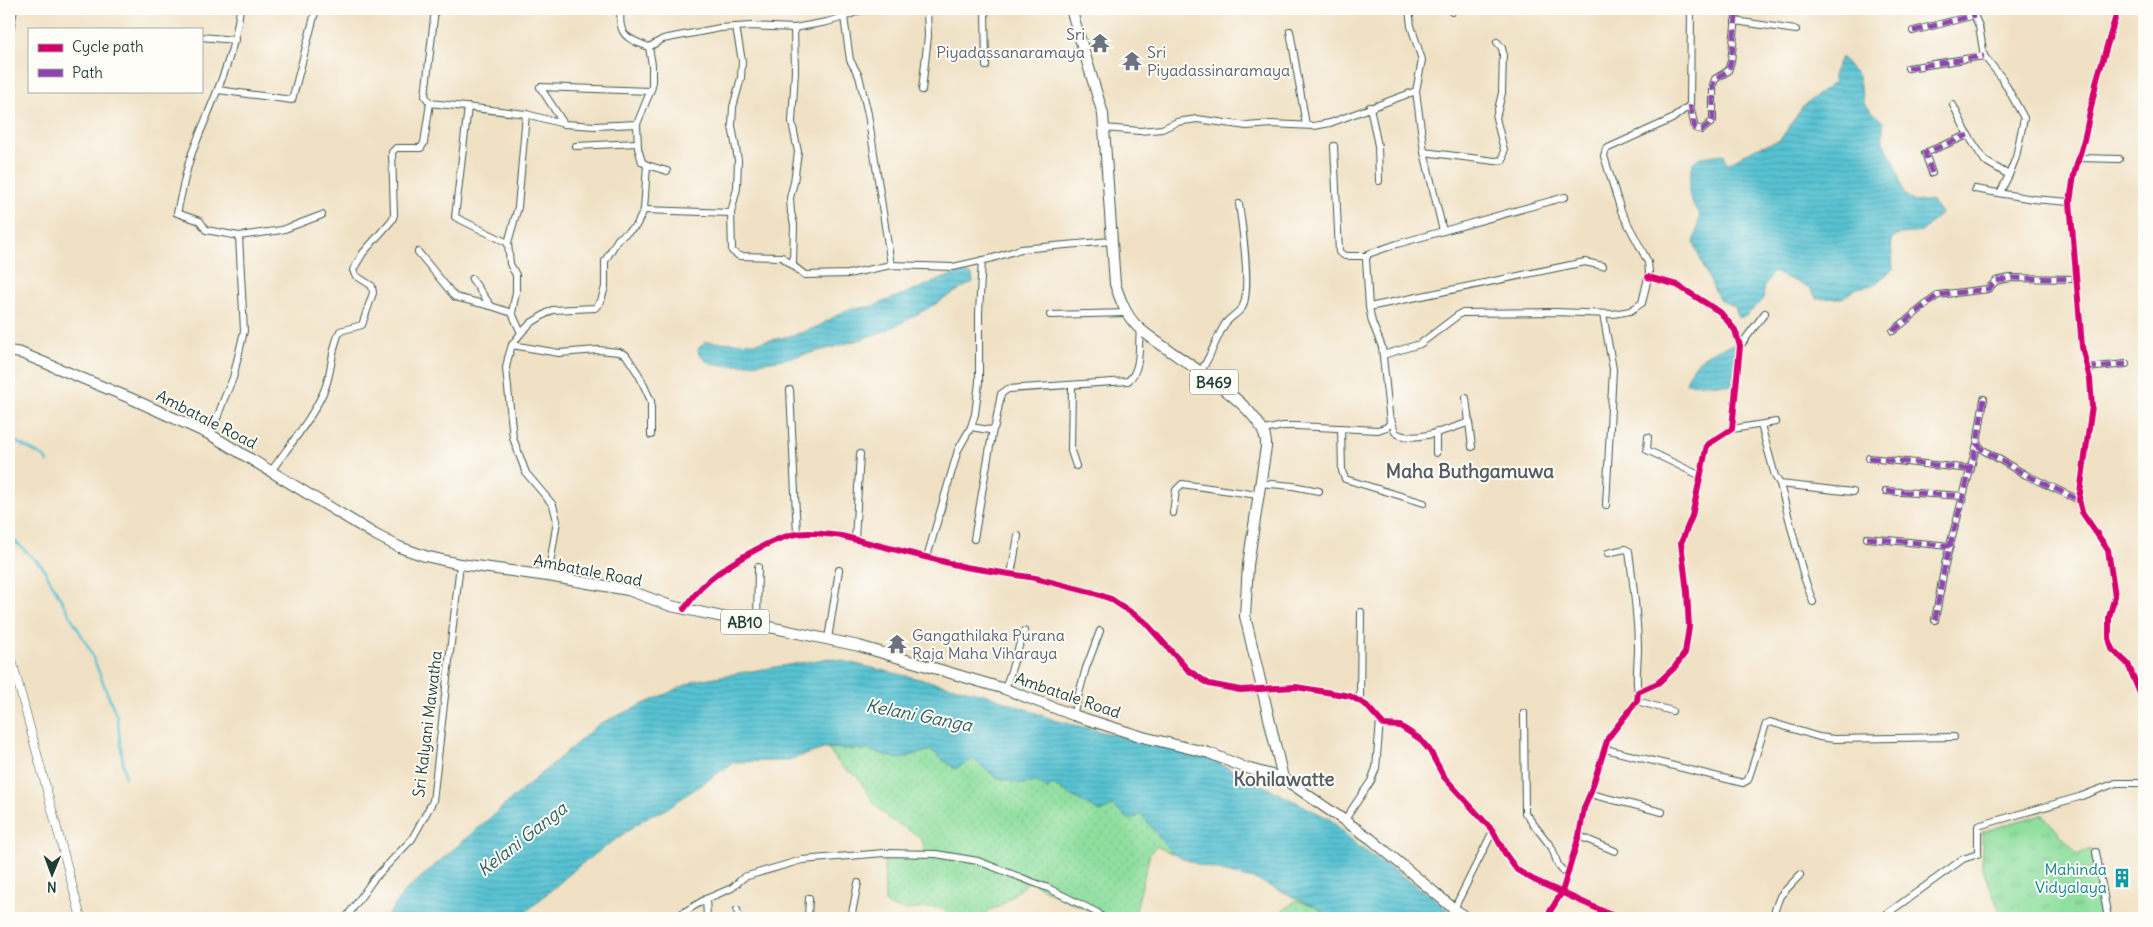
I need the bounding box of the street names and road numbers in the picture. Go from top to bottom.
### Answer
road number: B469 [1190,370,1238,394]
street label: Ambatale Road [153,385,261,453]
street label: Ambatale Road [532,550,644,590]
road number: AB10 [721,610,769,634]
street label: Sri Kalyani Mawatha [408,649,446,799]
street label: Ambatale Road [1013,668,1123,722]

